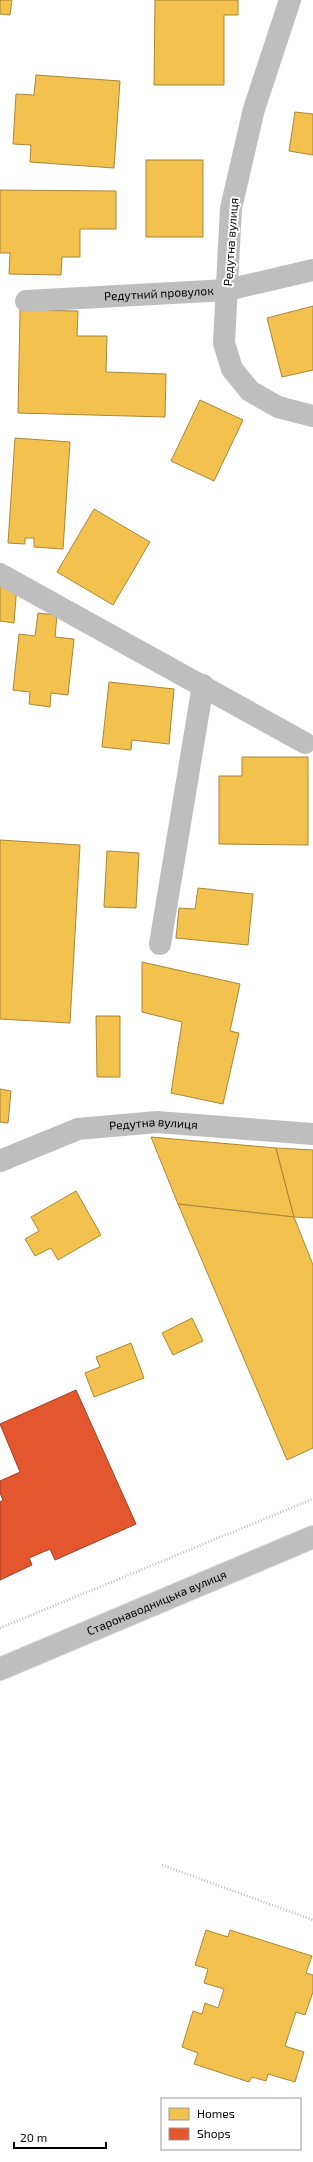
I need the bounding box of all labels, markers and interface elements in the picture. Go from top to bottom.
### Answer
street label: Редутна вулиця [220,197,241,287]
street label: Редутний провулок [104,283,214,303]
street label: Редутна вулиця [108,1114,198,1132]
street label: Старонаводницька вулиця [84,1566,228,1638]
legend [161,2098,301,2150]
text: Homes [197,2106,235,2120]
scale bar [14,2124,106,2150]
text: Shops [197,2126,231,2140]
text: 20 m [20,2130,47,2144]

